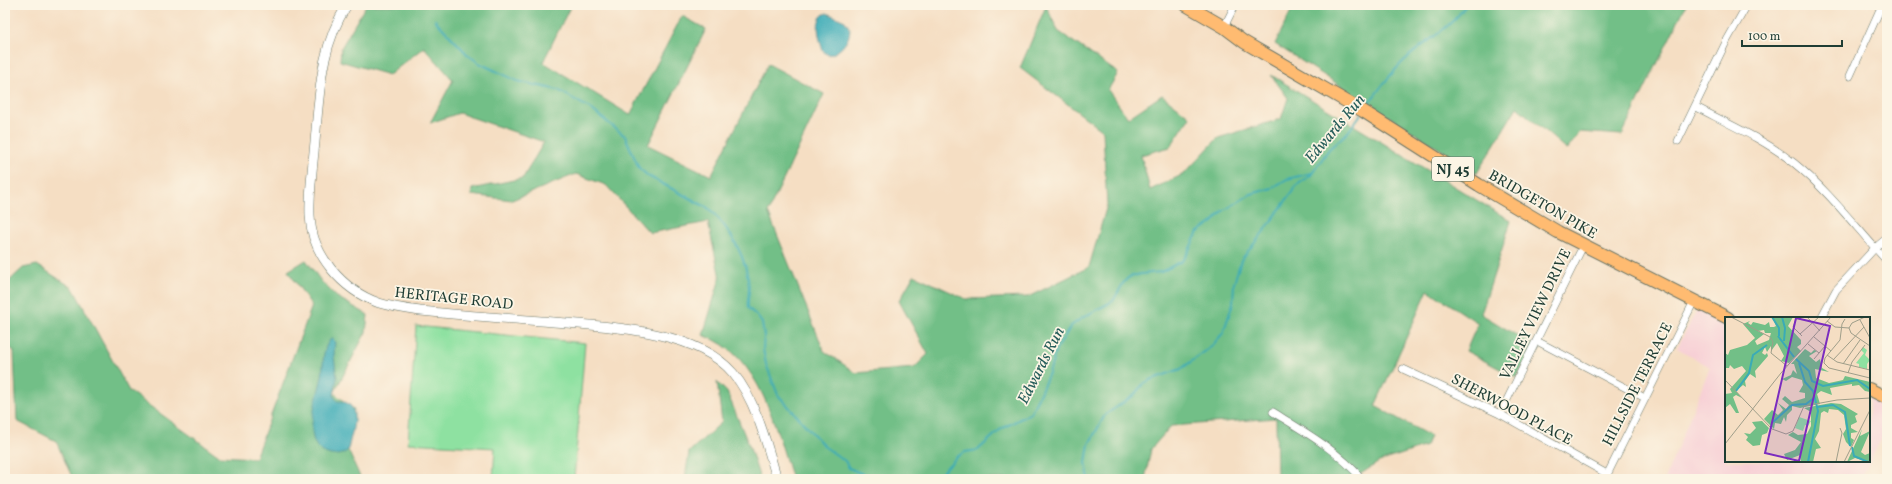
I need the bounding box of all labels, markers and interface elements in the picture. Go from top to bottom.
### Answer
scale bar [1742,22,1842,48]
text: 100 m [1748,29,1781,45]
water label: Edwards Run [1300,90,1371,168]
road number: NJ 45 [1432,157,1474,181]
street label: BRIDGETON PIKE [1484,166,1601,245]
street label: VALLEY VIEW DRIVE [1495,246,1577,384]
street label: HERITAGE ROAD [394,283,514,316]
inset map [1725,317,1870,462]
street label: HILLSIDE TERRACE [1598,319,1679,450]
water label: Edwards Run [1013,324,1071,408]
street label: SHERWOOD PLACE [1447,369,1576,451]

